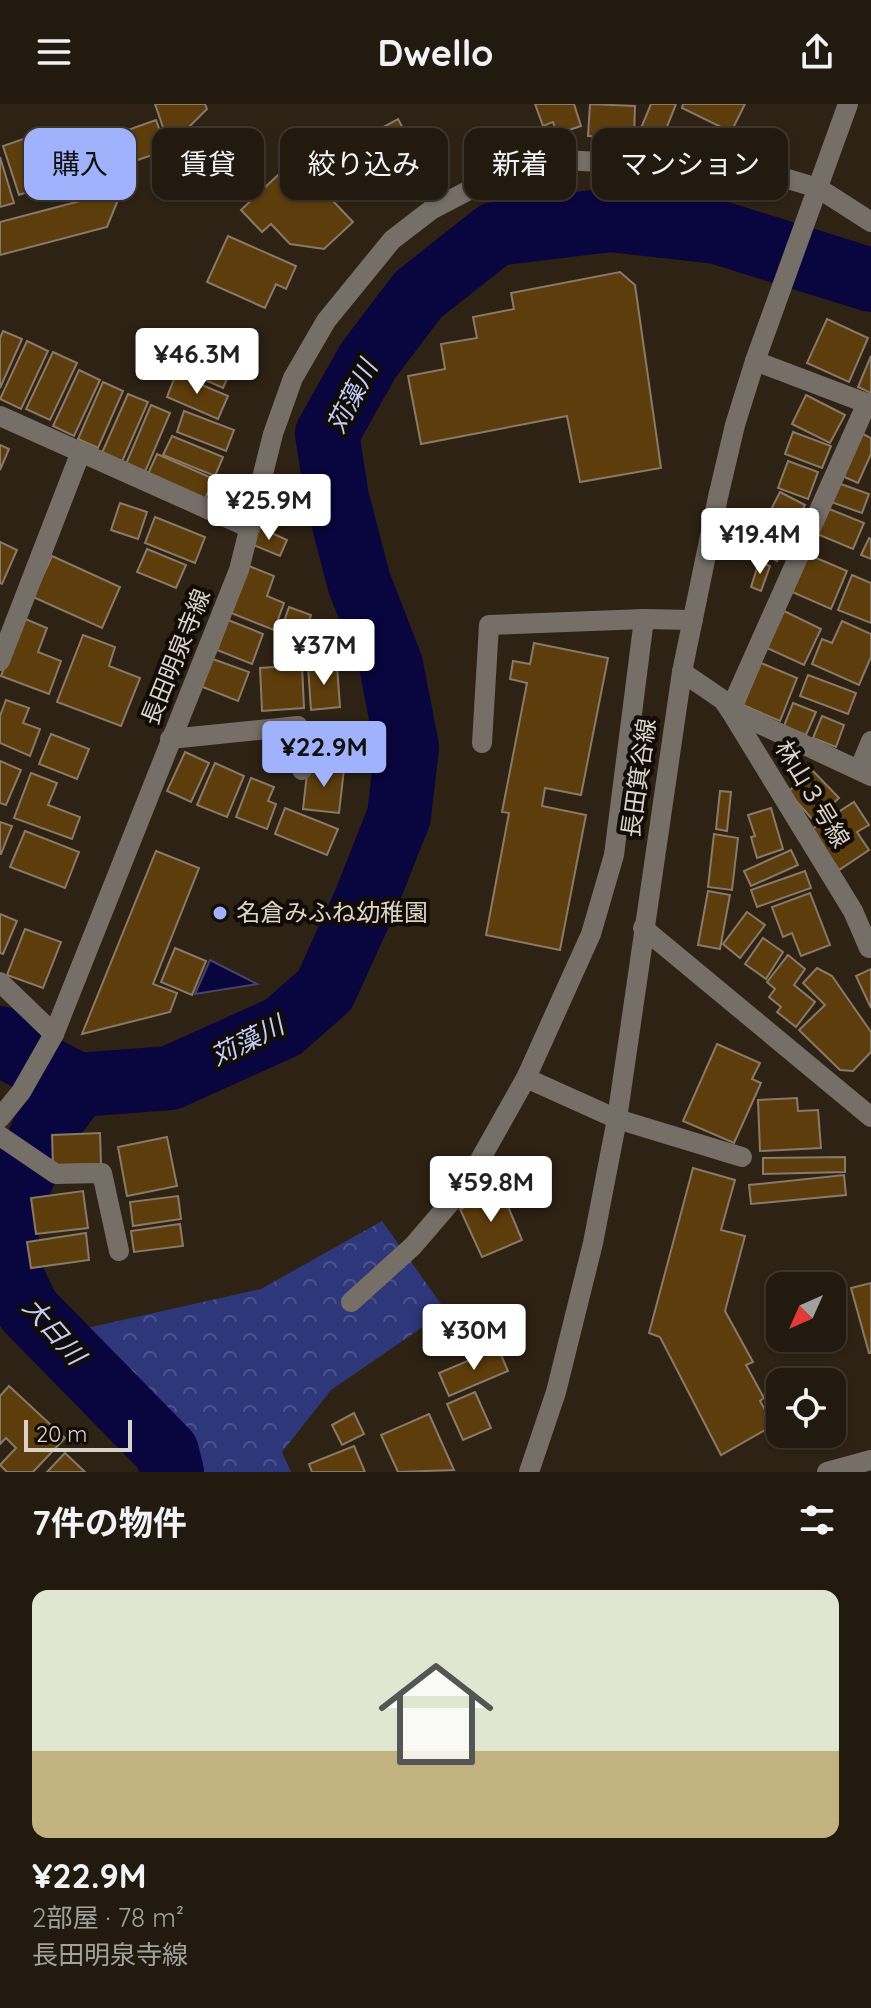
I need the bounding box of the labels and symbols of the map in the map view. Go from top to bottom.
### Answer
pin: ¥46.3M [132,328,262,396]
water label: 苅藻川 [319,352,385,439]
pin: ¥25.9M [204,474,334,542]
pin: ¥19.4M [695,508,825,576]
street label: 長田明泉寺線 [134,584,216,729]
pin: ¥37M [277,619,371,687]
street label: 長田箕谷線 [615,716,661,839]
pin: ¥22.9M [259,721,389,789]
street label: 林山３号線 [769,734,857,853]
place label: 名倉みふね幼稚園 [236,897,428,927]
marker: 名倉みふね幼稚園 [211,904,229,922]
water label: 苅藻川 [205,1007,292,1073]
pin: ¥59.8M [426,1156,556,1224]
north arrow [766,1272,846,1352]
water label: 大日川 [16,1290,94,1373]
pin: ¥30M [427,1304,521,1372]
scale bar [24,1416,132,1452]

